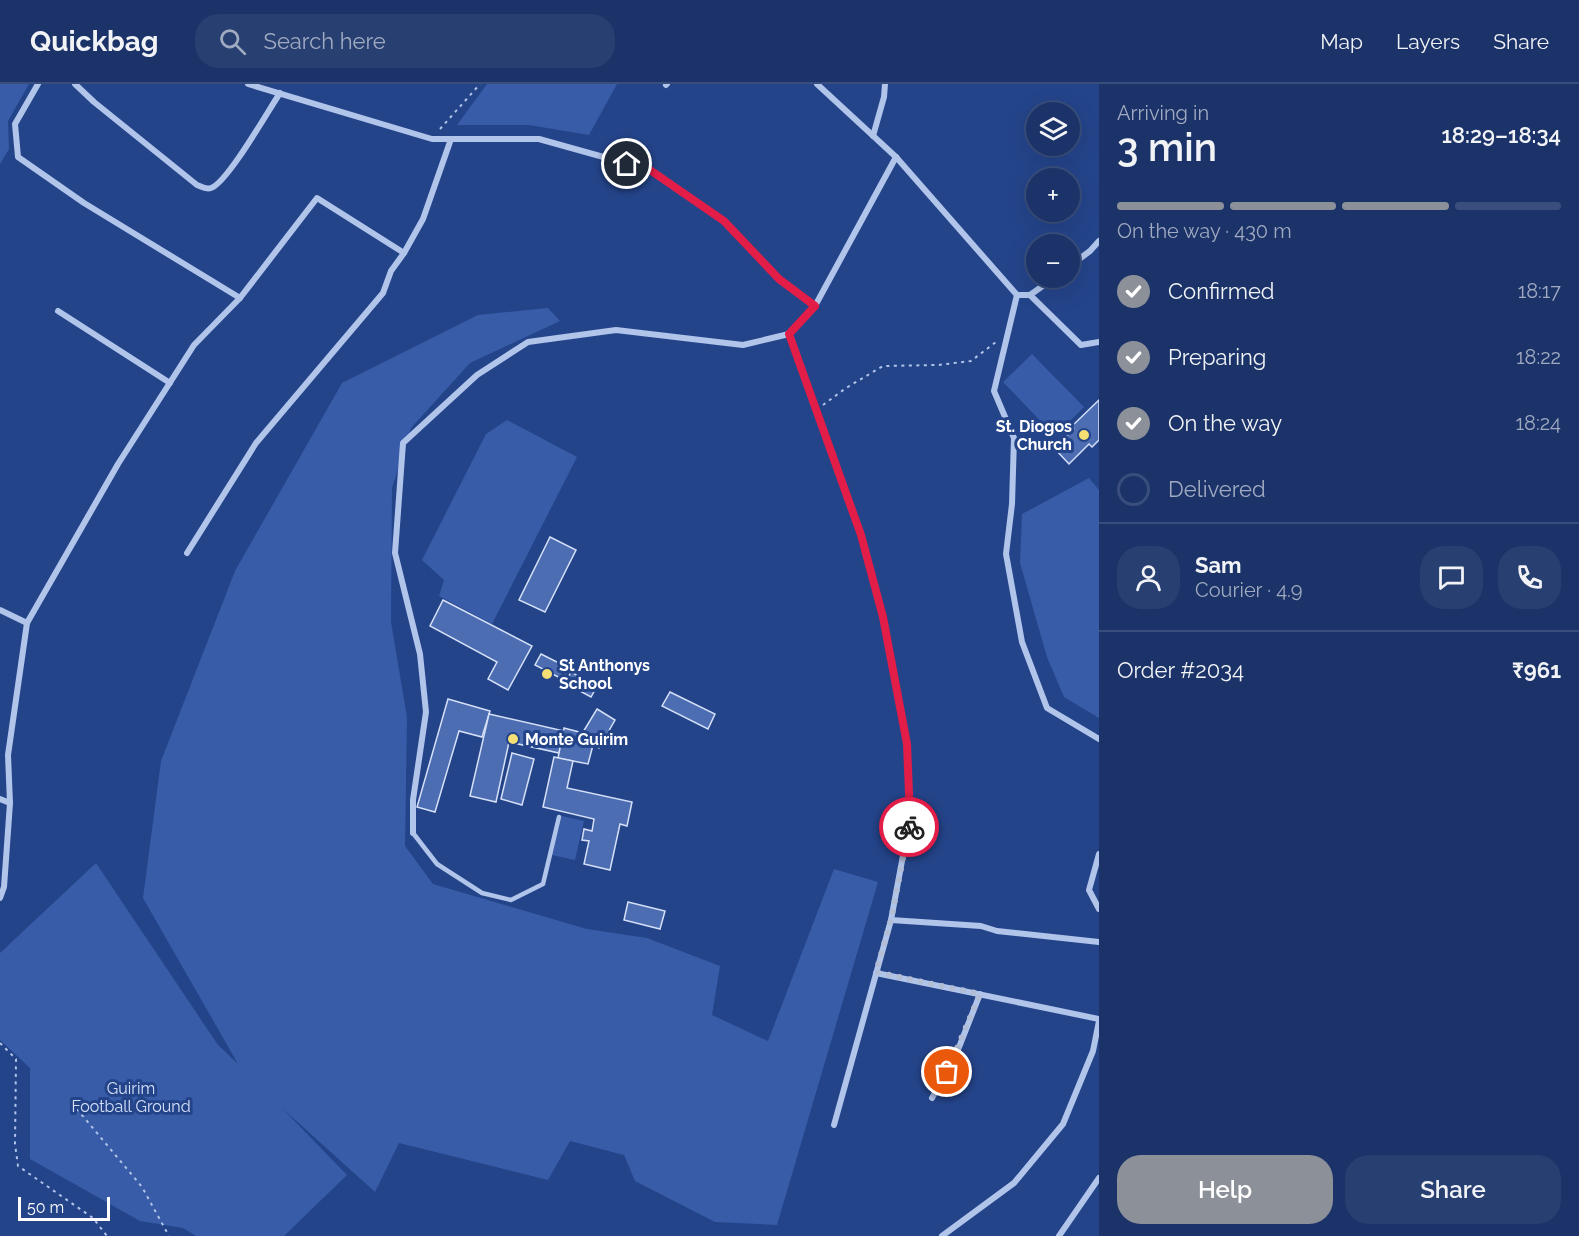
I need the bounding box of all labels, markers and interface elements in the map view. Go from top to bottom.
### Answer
search box [195,14,615,68]
text: Quickbag [30,25,159,58]
icon: search [216,25,249,58]
text: Search here [264,28,386,54]
text: Map [1320,29,1363,54]
text: Layers [1396,29,1460,54]
text: Share [1493,29,1549,54]
text: Arriving in [1117,101,1209,125]
map controls [1026,102,1080,288]
button: layers [1026,102,1080,156]
text: 18:29–18:34 [1441,122,1561,148]
text: 3 min [1117,124,1217,170]
pin [601,138,652,189]
icon: home [610,147,643,180]
button: + [1026,168,1080,222]
text: On the way · 430 m [1117,219,1292,243]
button: − [1026,234,1080,288]
icon: check [1117,275,1150,308]
text: Confirmed [1168,278,1275,304]
text: 18:17 [1518,279,1561,303]
icon: check [1117,341,1150,374]
text: Preparing [1168,344,1266,370]
text: 18:22 [1516,345,1561,369]
icon: check [1117,407,1150,440]
text: On the way [1168,410,1282,436]
text: 18:24 [1515,411,1561,435]
place label: St. Diogos Church [996,417,1072,454]
marker: St. Diogos Church [1077,428,1091,442]
text: Delivered [1168,476,1266,502]
button: person [1117,546,1180,609]
button: chat [1420,546,1483,609]
button: phone [1498,546,1561,609]
text: Sam [1195,552,1242,578]
text: Courier · 4.9 [1195,578,1303,602]
place label: St Anthonys School [559,656,650,693]
text: Order #2034 [1117,657,1244,683]
text: ₹961 [1512,657,1561,683]
marker: St Anthonys School [540,667,554,681]
place label: Monte Guirim [525,730,628,749]
marker: Monte Guirim [506,732,520,746]
courier [879,797,939,857]
icon: bike [893,811,926,844]
pin [921,1046,972,1097]
icon: bag [930,1055,963,1088]
park label: Guirim Football Ground [71,1079,191,1116]
button: Help [1117,1155,1333,1224]
button: Share [1345,1155,1561,1224]
scale bar [18,1194,110,1222]
text: 50 m [27,1198,64,1217]

